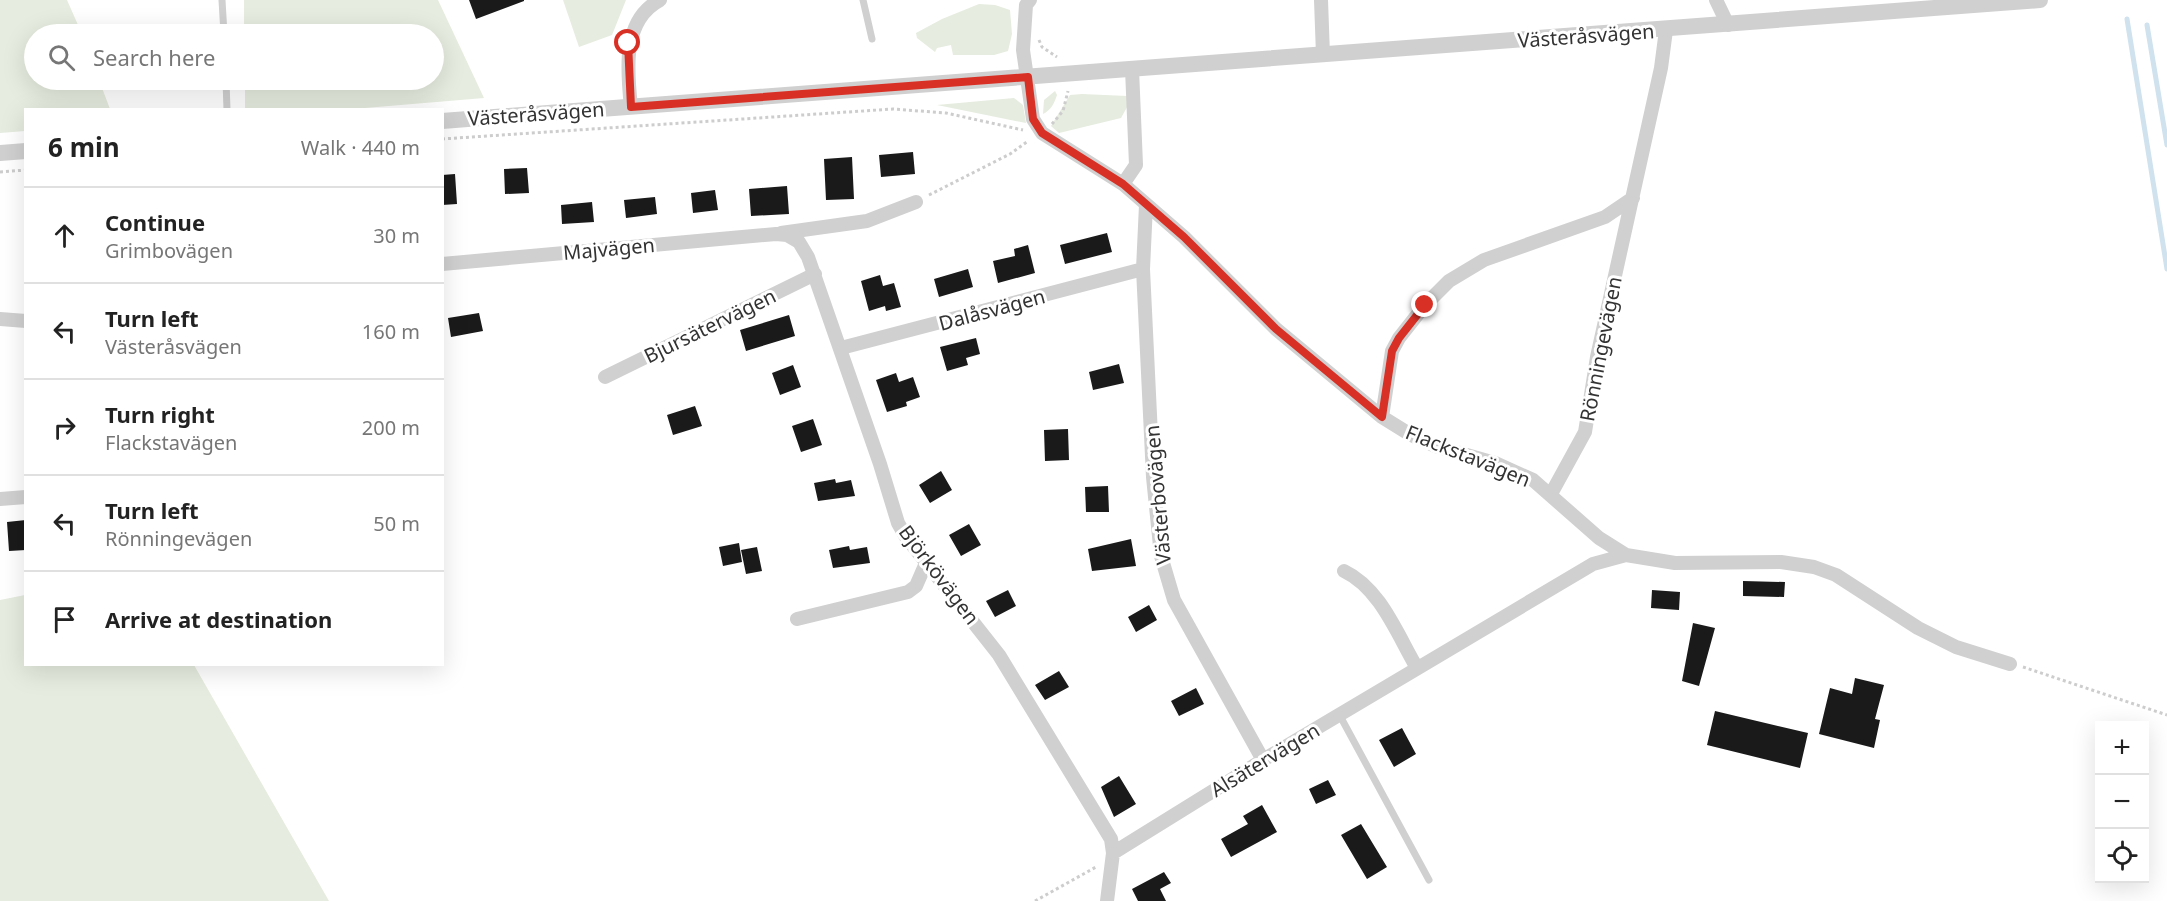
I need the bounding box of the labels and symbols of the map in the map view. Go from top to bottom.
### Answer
street label: Västeråsvägen [1517,17,1655,54]
route start [614,29,640,55]
street label: Västeråsvägen [467,95,605,132]
street label: Majvägen [562,231,656,266]
street label: Rönningevägen [1573,274,1628,424]
street label: Bjursätervägen [639,282,780,369]
street label: Dalåsvägen [936,282,1048,337]
route end [1411,291,1437,317]
street label: Flackstavägen [1402,418,1535,493]
street label: Västerbovägen [1138,424,1177,566]
street label: Björkövägen [893,519,986,630]
street label: Alsätervägen [1205,716,1324,803]

